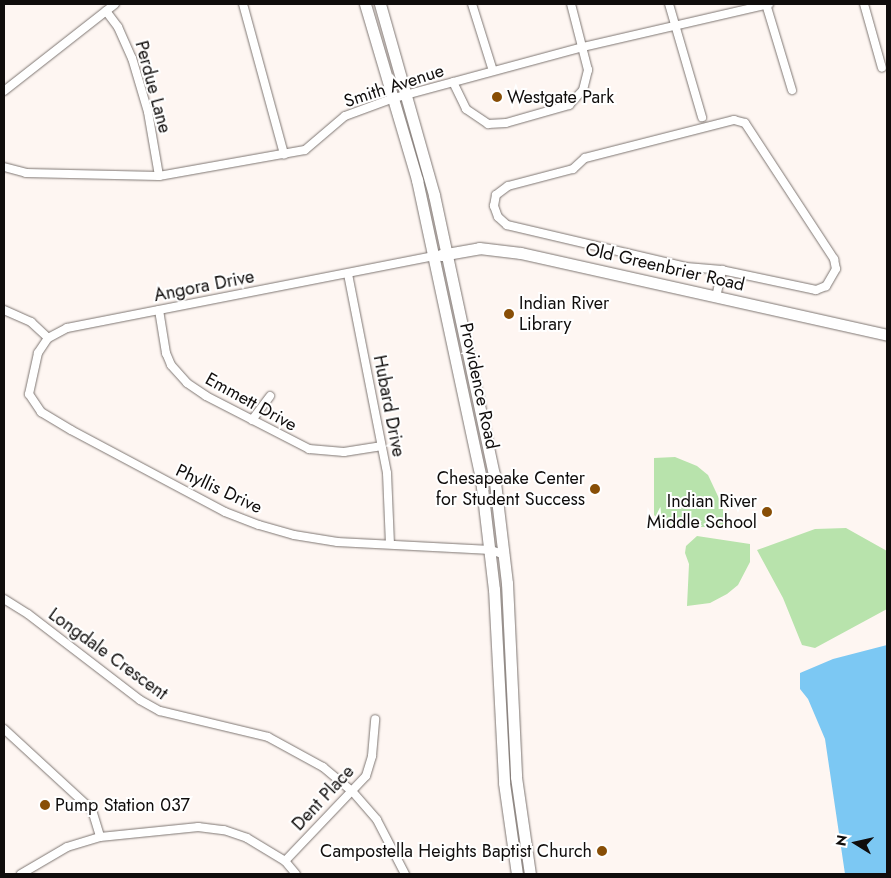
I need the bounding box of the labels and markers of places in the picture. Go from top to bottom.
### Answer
place label: Westgate Park [507,86,614,108]
marker: Westgate Park [491,91,503,103]
place label: Indian River Library [519,293,609,336]
marker: Indian River Library [503,308,515,320]
place label: Chesapeake Center for Student Success [436,468,585,510]
marker: Chesapeake Center for Student Success [589,483,601,495]
place label: Indian River Middle School [647,491,757,534]
marker: Indian River Middle School [761,506,773,518]
place label: Pump Station 037 [55,794,190,816]
marker: Pump Station 037 [39,799,51,811]
place label: Campostella Heights Baptist Church [320,840,592,862]
marker: Campostella Heights Baptist Church [596,845,608,857]

